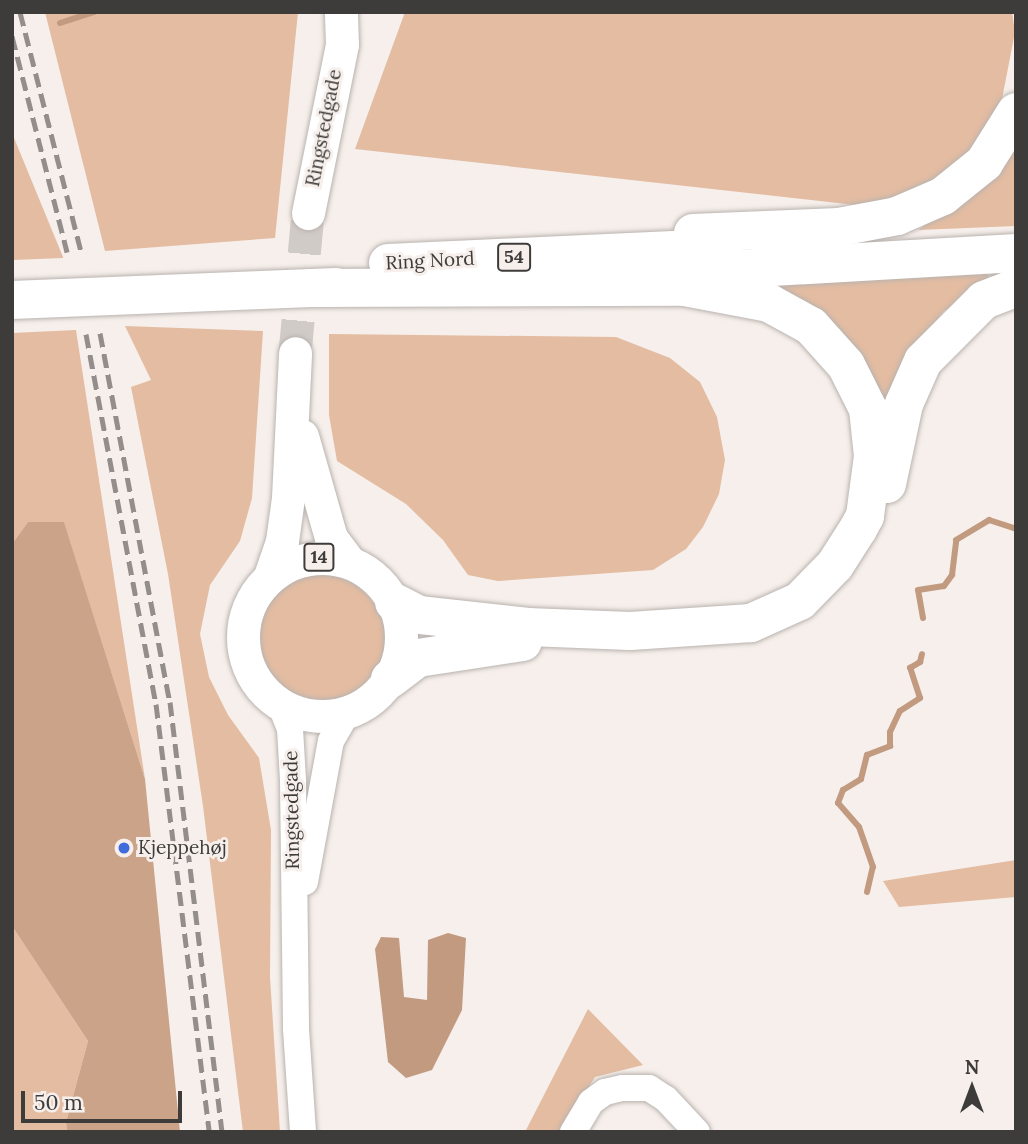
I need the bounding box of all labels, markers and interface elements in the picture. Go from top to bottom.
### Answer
street label: Ringstedgade [301,67,347,189]
road number: 54 [496,243,532,272]
street label: Ring Nord [385,247,475,275]
road number: 14 [303,542,335,572]
street label: Ringstedgade [280,750,304,870]
place label: Kjeppehøj [138,837,227,859]
marker: Kjeppehøj [116,840,132,856]
north arrow [937,1053,1007,1123]
text: N [965,1055,979,1079]
scale bar [24,1078,186,1122]
text: 50 m [34,1089,83,1116]

